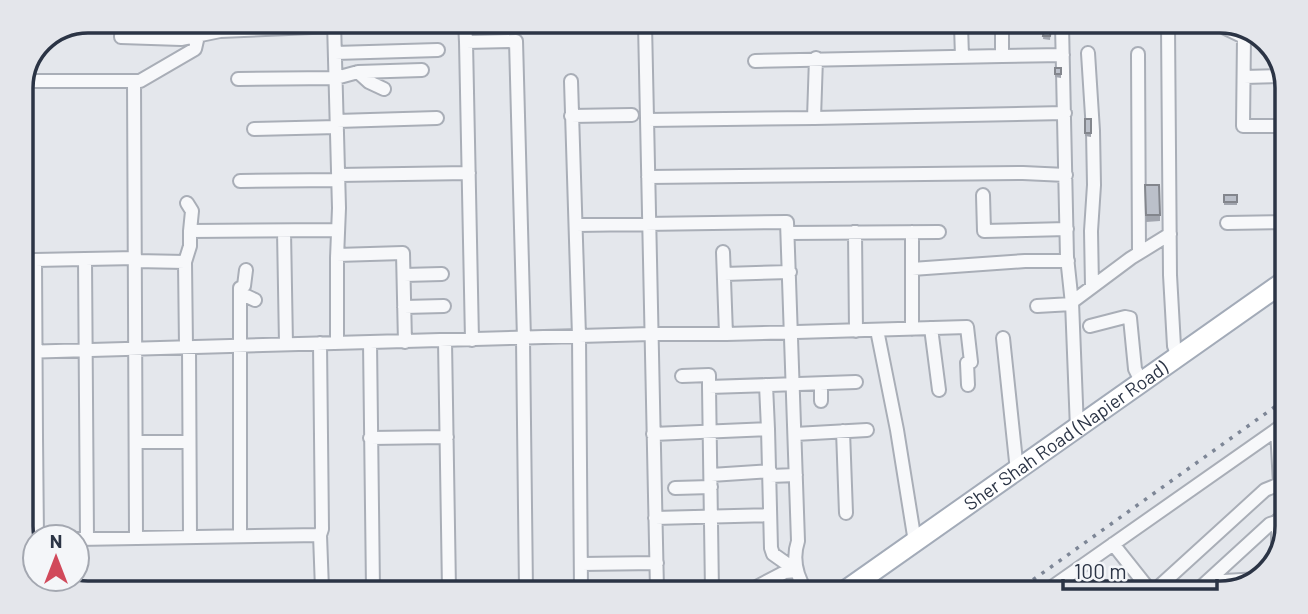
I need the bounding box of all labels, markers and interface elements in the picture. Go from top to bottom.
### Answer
street label: Sher Shah Road (Napier Road) [959,355,1173,515]
north arrow [21,523,91,593]
text: N [50,529,62,552]
scale bar [1063,548,1217,592]
text: 100 m [1074,558,1127,583]

